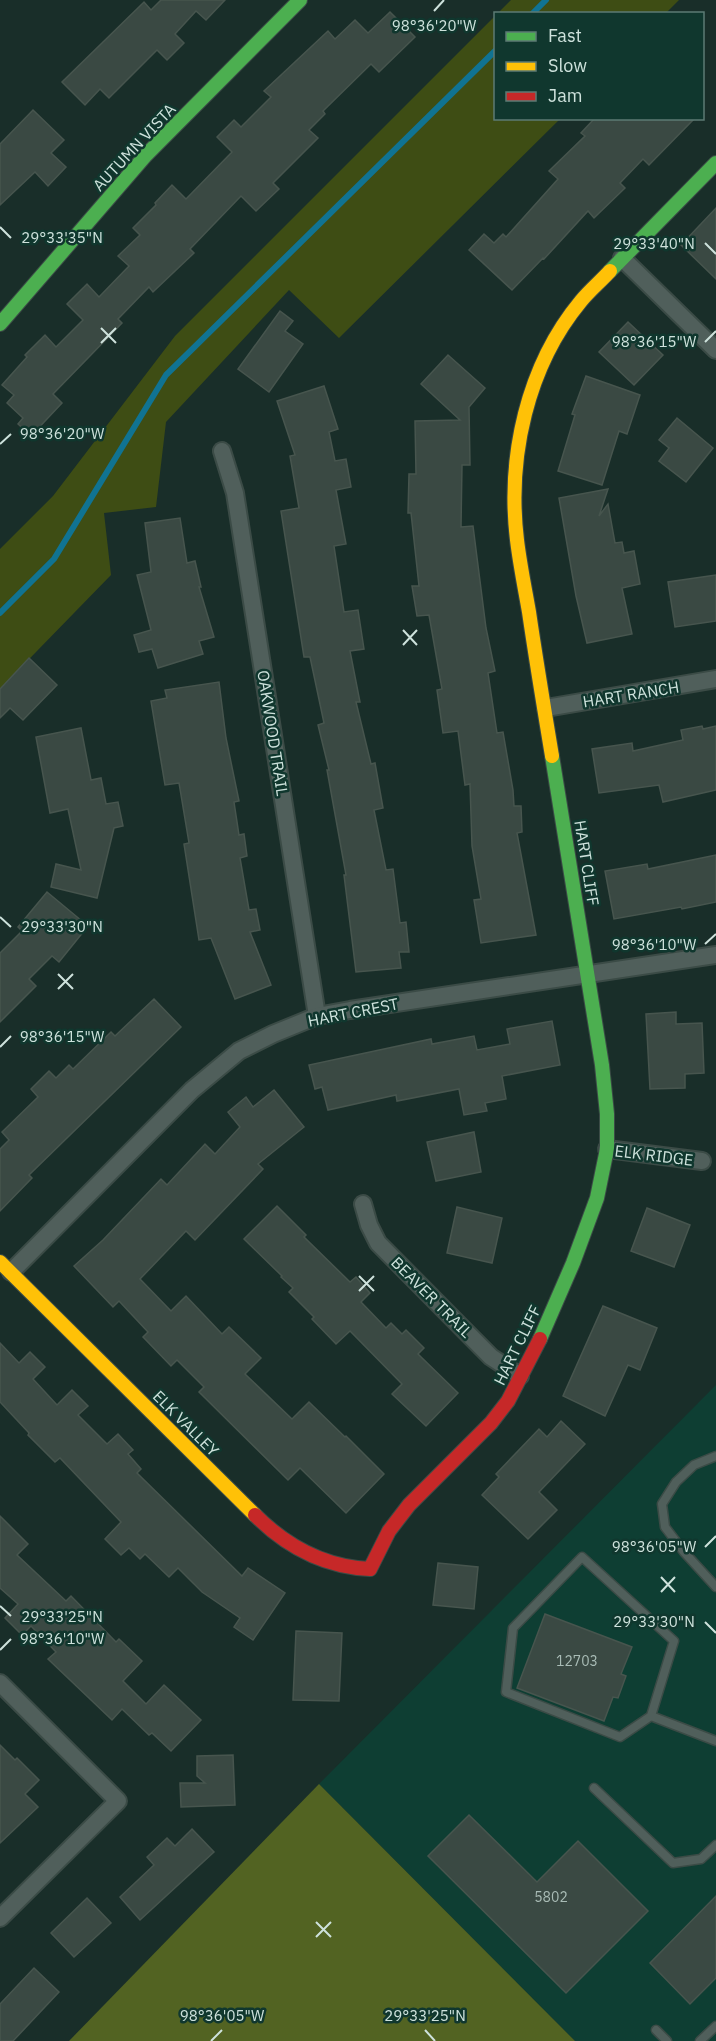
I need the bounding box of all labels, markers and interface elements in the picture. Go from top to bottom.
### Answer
legend [494,12,704,120]
text: 98°36'20"W [392,16,477,35]
text: Fast [548,24,582,47]
text: Slow [548,54,587,77]
text: Jam [548,84,583,107]
street label: AUTUMN VISTA [88,99,180,195]
text: 29°33'35"N [21,228,103,247]
text: 29°33'40"N [613,234,695,253]
text: 98°36'15"W [612,332,697,351]
text: 98°36'20"W [20,424,105,443]
street label: OAKWOOD TRAIL [253,669,293,797]
street label: HART RANCH [581,677,681,711]
street label: HART CLIFF [570,819,604,907]
text: 29°33'30"N [21,917,103,936]
text: 98°36'10"W [612,935,697,954]
street label: HART CREST [306,993,400,1031]
text: 98°36'15"W [20,1027,105,1046]
street label: ELK RIDGE [614,1140,694,1170]
street label: BEAVER TRAIL [387,1252,477,1342]
street label: HART CLIFF [489,1302,545,1388]
street label: ELK VALLEY [149,1386,224,1461]
text: 98°36'05"W [612,1537,697,1556]
text: 29°33'25"N [21,1607,103,1626]
text: 29°33'30"N [613,1612,695,1631]
text: 98°36'10"W [20,1629,105,1648]
house number: 12703 [556,1652,598,1670]
house number: 5802 [534,1888,568,1906]
text: 98°36'05"W [180,2006,265,2025]
text: 29°33'25"N [384,2006,466,2025]

